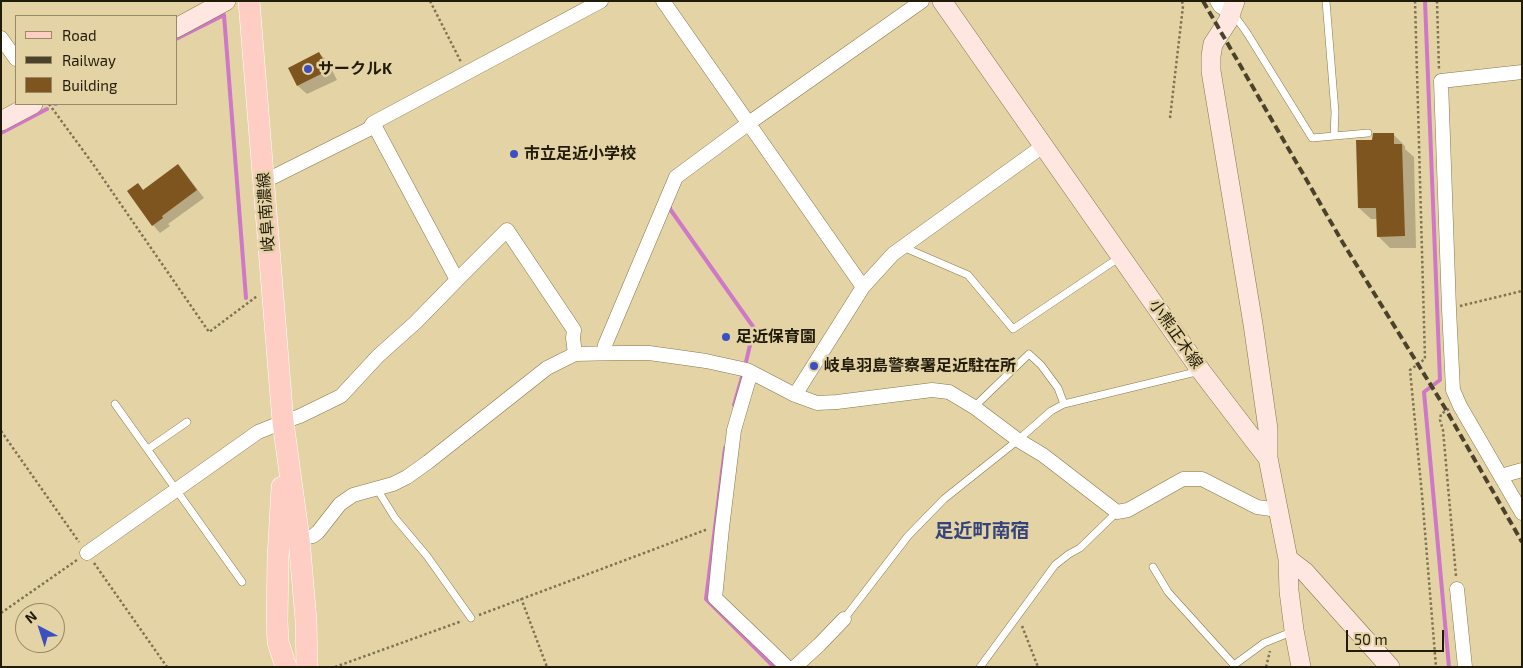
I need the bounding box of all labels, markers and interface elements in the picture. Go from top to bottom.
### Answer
legend [15,15,178,105]
text: Road [62,26,97,44]
text: Railway [62,51,116,69]
place label: サークルK [318,59,392,79]
marker: サークルK [302,63,314,75]
text: Building [62,76,117,94]
place label: 市立足近小学校 [524,144,636,164]
marker: 市立足近小学校 [508,148,520,160]
street label: 岐阜南濃線 [254,171,278,253]
street label: 小熊正木線 [1145,296,1207,372]
place label: 足近保育園 [736,327,816,347]
marker: 足近保育園 [720,331,732,343]
place label: 岐阜羽島警察署足近駐在所 [824,356,1016,376]
marker: 岐阜羽島警察署足近駐在所 [808,360,820,372]
district label: 足近町南宿 [935,520,1029,542]
north arrow [15,603,65,653]
text: N [21,607,40,627]
scale bar [1348,620,1446,652]
text: 50 m [1354,630,1388,648]

